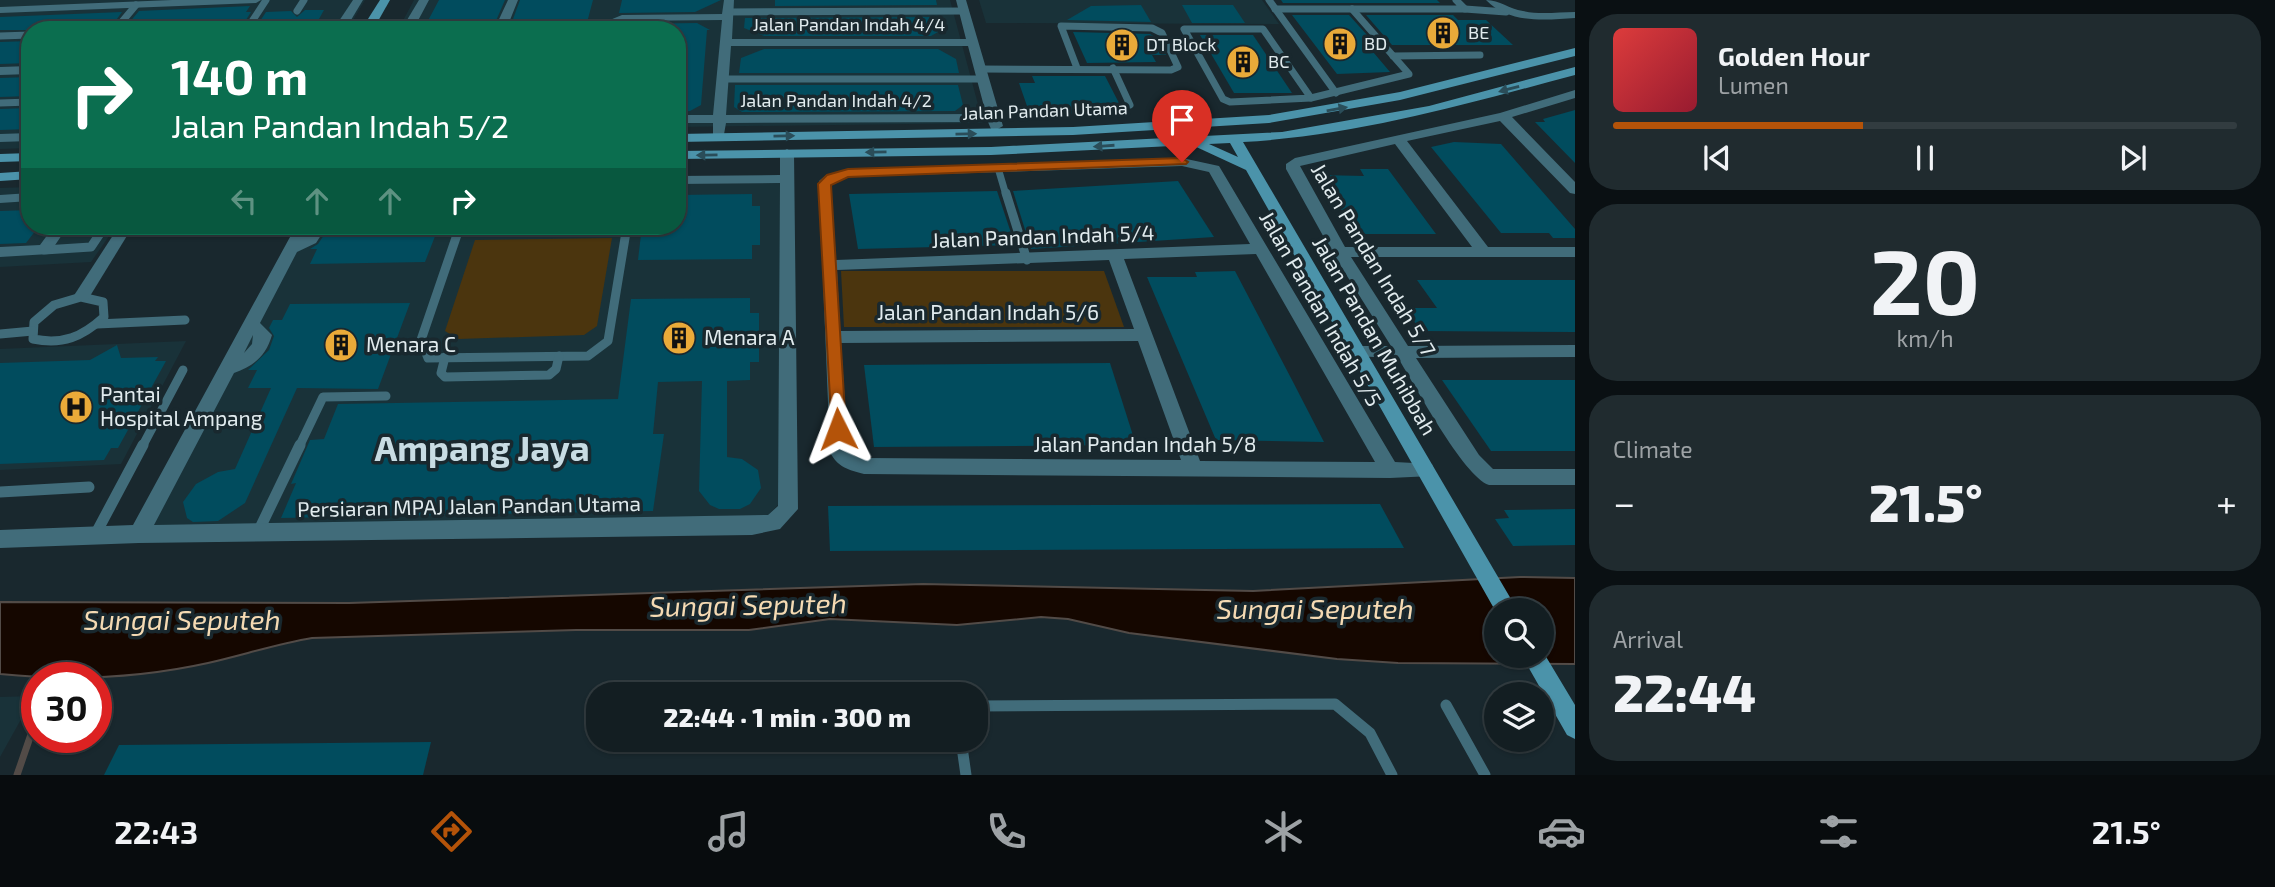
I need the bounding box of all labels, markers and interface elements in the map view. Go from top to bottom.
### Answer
street label: Jalan Pandan Indah 4/4 [753,13,945,35]
building icon: BE [1424,14,1462,52]
place label: BE [1468,21,1489,43]
building icon: BD [1321,25,1359,63]
building icon: DT Block [1103,26,1141,64]
place label: BD [1364,32,1387,54]
place label: DT Block [1146,33,1216,55]
text: Golden Hour [1718,40,1870,71]
building icon: BC [1224,43,1262,81]
text: 140 m [171,46,308,105]
icon: right [56,49,147,140]
place label: BC [1268,50,1289,72]
text: Lumen [1718,71,1789,99]
one-way arrow [1498,84,1520,95]
street label: Jalan Pandan Indah 4/2 [740,89,932,111]
pin [1152,90,1212,162]
street label: Jalan Pandan Utama [962,96,1128,124]
icon: arrive [1163,101,1201,139]
one-way arrow [1326,103,1348,114]
text: Jalan Pandan Indah 5/2 [171,106,509,144]
one-way arrow [956,128,978,139]
one-way arrow [773,130,795,142]
icon: previous [1698,139,1736,177]
icon: pause [1906,139,1944,177]
icon: next [2114,139,2152,177]
one-way arrow [1093,141,1115,152]
one-way arrow [865,147,887,158]
one-way arrow [696,149,718,160]
street label: Jalan Pandan Indah 5/7 [1307,158,1442,361]
icon: left [225,182,263,220]
icon: ahead [298,182,336,220]
icon: ahead [371,182,409,220]
icon: right [444,182,482,220]
street label: Jalan Pandan Indah 5/5 [1255,206,1387,410]
street label: Jalan Pandan Indah 5/4 [931,219,1155,252]
text: 20 [1870,224,1980,333]
street label: Jalan Pandan Muhibbah [1308,231,1442,439]
street label: Jalan Pandan Indah 5/6 [877,299,1099,324]
building icon: Menara A [660,319,698,357]
place label: Menara A [704,324,795,349]
text: km/h [1896,324,1954,352]
building icon: Menara C [322,326,360,364]
place label: Menara C [366,331,456,356]
place label: Pantai Hospital Ampang [100,381,263,430]
hospital icon: Pantai Hospital Ampang [57,388,95,426]
position arrow [801,392,875,466]
district label: Ampang Jaya [374,426,590,469]
street label: Jalan Pandan Indah 5/8 [1034,431,1256,456]
text: Climate [1613,435,1693,463]
text: 21.5° [1869,470,1983,532]
text: − [1613,479,1635,525]
text: + [2216,479,2237,525]
street label: Persiaran MPAJ Jalan Pandan Utama [297,490,641,521]
water label: Sungai Seputeh [649,585,847,623]
water label: Sungai Seputeh [1216,591,1414,625]
map controls [1484,598,1554,752]
button: search [1484,598,1554,668]
water label: Sungai Seputeh [83,602,281,636]
text: Arrival [1613,625,1683,653]
text: 22:44 [1613,660,1756,722]
speed limit sign: 30 [21,662,112,753]
button: layers [1484,682,1554,752]
text: 22:44 · 1 min · 300 m [663,701,911,732]
icon: directions [427,807,476,856]
icon: music [704,807,753,856]
icon: phone [982,807,1031,856]
icon: climate [1259,807,1308,856]
icon: car [1537,807,1586,856]
icon: filters [1814,807,1863,856]
text: 22:43 [114,812,198,850]
text: 21.5° [2092,812,2161,850]

